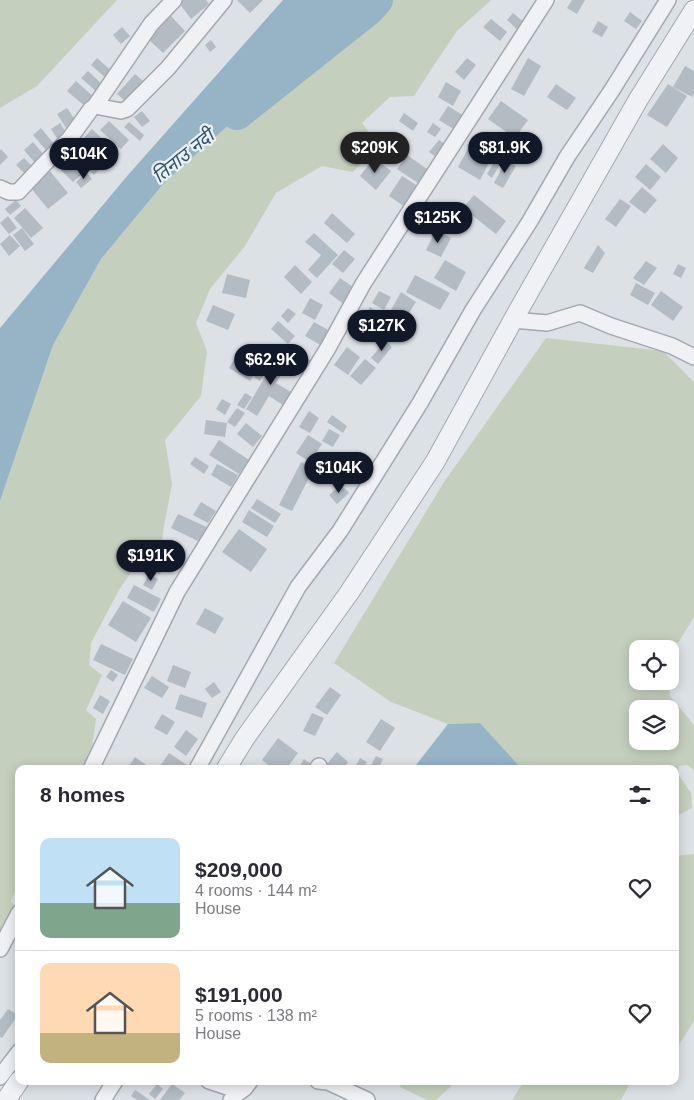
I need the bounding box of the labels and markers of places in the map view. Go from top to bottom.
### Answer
pin: $209K [340,132,410,174]
pin: $81.9K [464,132,546,174]
pin: $104K [49,138,119,180]
pin: $125K [403,202,473,244]
pin: $127K [347,310,417,352]
pin: $62.9K [230,344,312,386]
pin: $104K [304,452,374,494]
pin: $191K [116,540,186,582]

